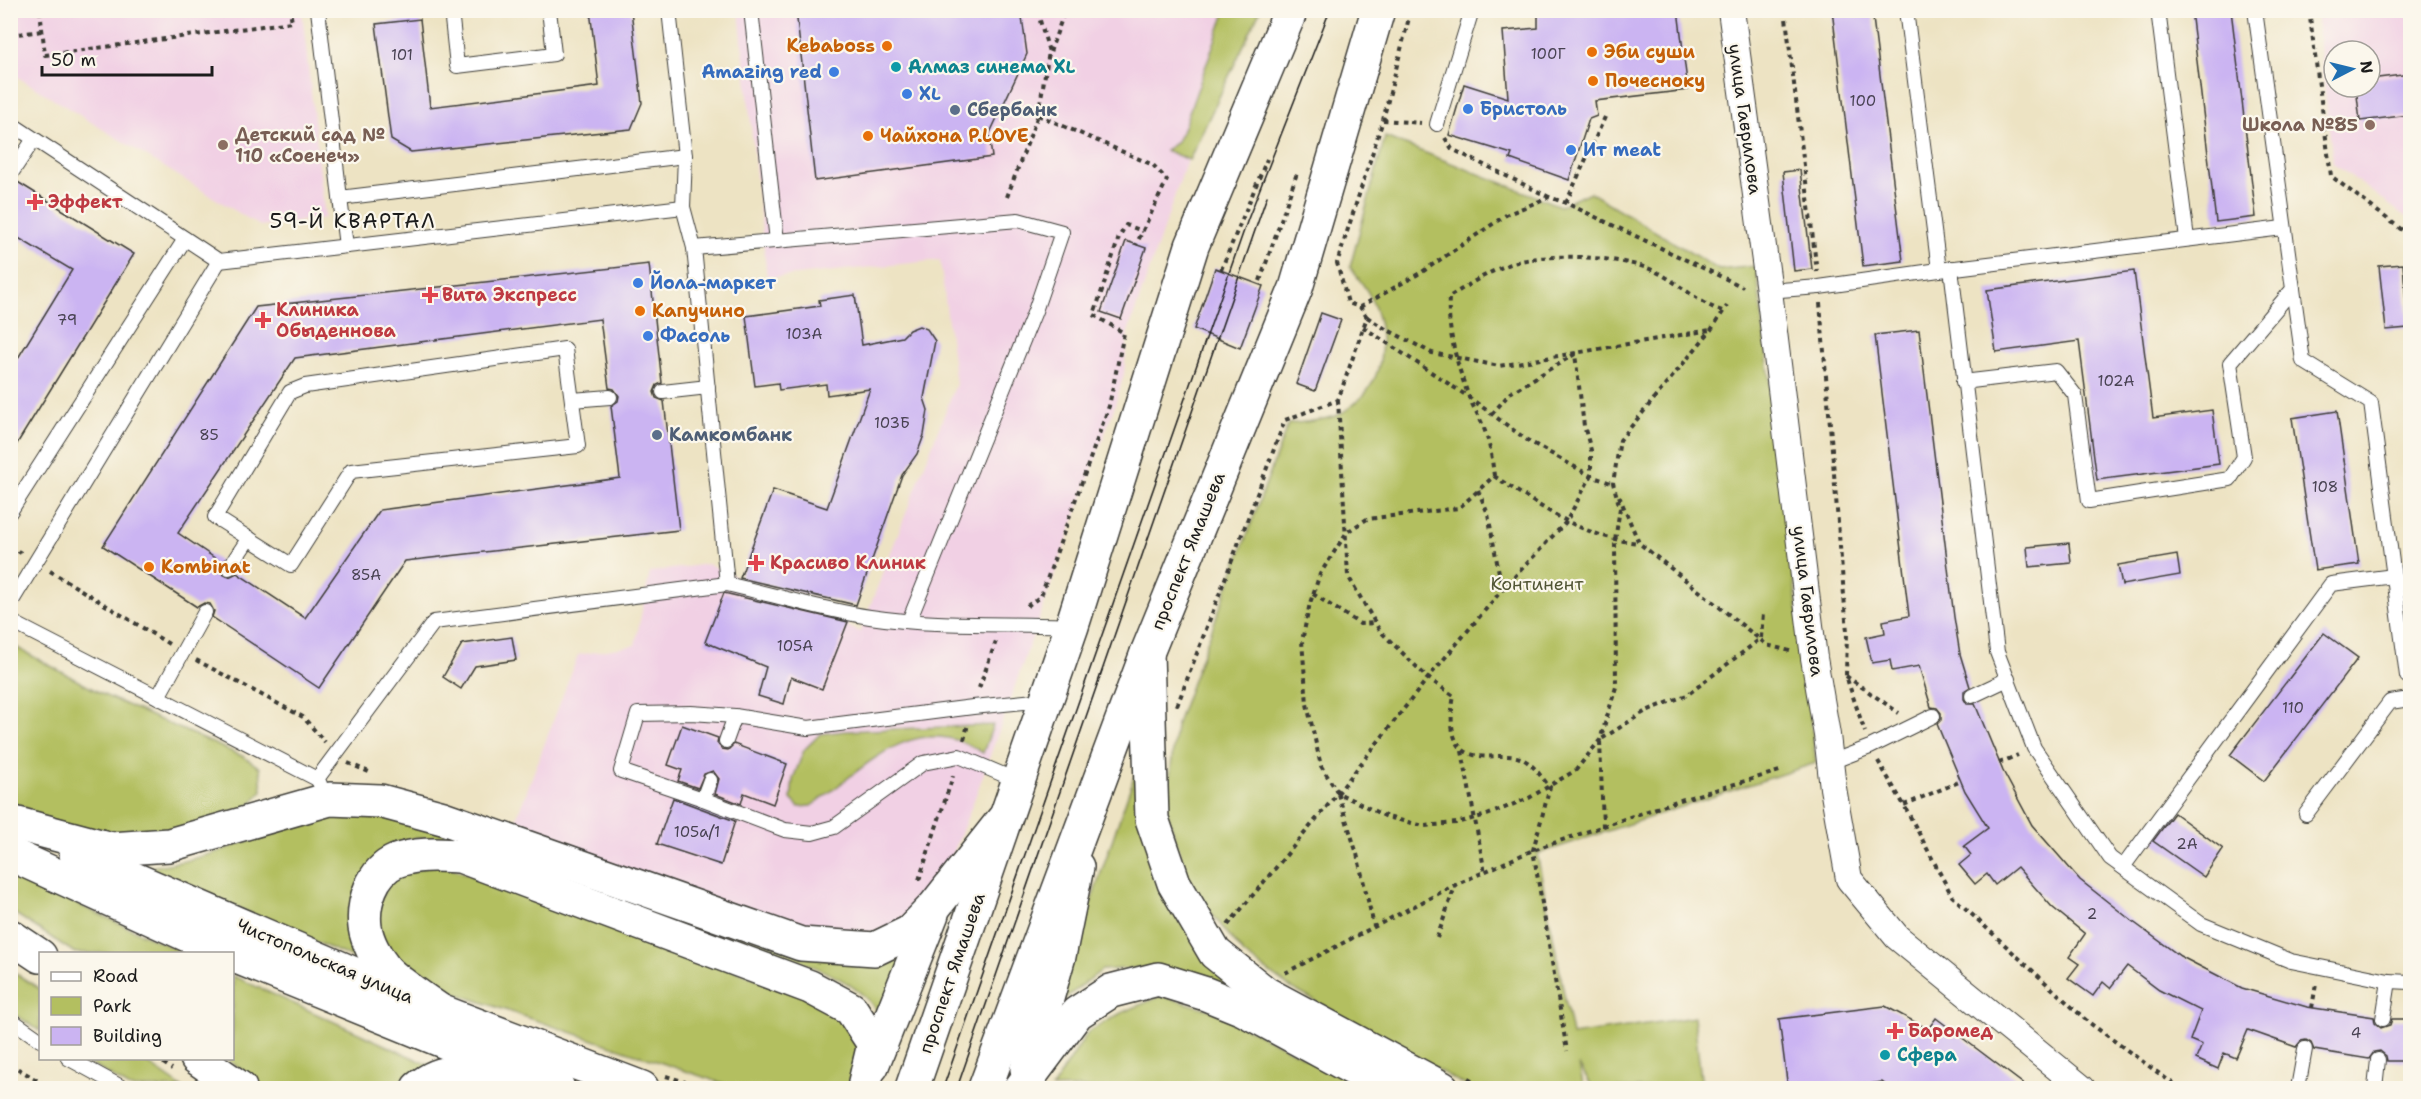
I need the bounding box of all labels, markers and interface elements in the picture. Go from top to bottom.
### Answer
place label: Kebaboss [787,34,875,58]
scale bar [42,39,212,77]
marker: Kebaboss [880,39,894,53]
north arrow [2322,39,2382,99]
place label: Эби суши [1604,40,1695,64]
street label: улица Гаврилова [1723,42,1767,196]
house number: 100Г [1531,44,1565,64]
house number: 101 [391,45,413,65]
marker: Эби суши [1585,45,1599,59]
text: 50 m [51,48,96,72]
place label: Алмаз синема XL [908,55,1076,79]
place label: Amazing red [701,60,822,84]
marker: Алмаз синема XL [889,60,903,74]
text: N [2355,60,2378,75]
marker: Amazing red [827,65,841,79]
place label: Почесноку [1605,69,1705,93]
marker: Почесноку [1586,74,1600,88]
place label: XL [919,82,941,106]
marker: XL [900,87,914,101]
house number: 100 [1850,91,1876,111]
place label: Бристоль [1480,97,1567,121]
place label: Сбербанк [967,98,1057,122]
marker: Бристоль [1461,102,1475,116]
marker: Сбербанк [948,103,962,117]
place label: Школа №85 [2242,113,2358,137]
marker: Школа №85 [2363,118,2377,132]
place label: Детский сад № 110 «Соенеч» [235,123,385,168]
place label: Чайхона P.LOVE [880,124,1029,148]
marker: Чайхона P.LOVE [861,129,875,143]
marker: Детский сад № 110 «Соенеч» [216,138,230,152]
place label: Ит meat [1583,138,1661,162]
marker: Ит meat [1564,143,1578,157]
place label: Эффект [48,190,123,214]
marker: Эффект [26,193,44,211]
district label: 59-Й КВАРТАЛ [269,207,437,235]
place label: Йола-маркет [650,270,776,295]
marker: Йола-маркет [631,276,645,290]
place label: Вита Экспресс [442,283,577,307]
marker: Вита Экспресс [423,288,437,302]
place label: Клиника Обыденнова [276,298,397,343]
place label: Капучино [652,299,745,323]
marker: Капучино [633,304,647,318]
house number: 79 [57,310,77,330]
marker: Клиника Обыденнова [254,311,272,329]
place label: Фасоль [660,324,730,348]
house number: 103А [785,324,823,344]
marker: Фасоль [641,329,655,343]
house number: 102А [2098,371,2135,391]
house number: 103Б [874,413,910,433]
place label: Камкомбанк [669,423,792,447]
house number: 85 [199,425,219,445]
marker: Камкомбанк [650,428,664,442]
street label: проспект Ямашева [1145,469,1231,633]
house number: 108 [2312,477,2338,497]
street label: улица Гаврилова [1787,524,1829,678]
place label: Красиво Клиник [770,551,926,575]
marker: Красиво Клиник [747,554,765,572]
place label: Kombinat [161,555,251,579]
marker: Kombinat [142,560,156,574]
house number: 85А [351,565,381,585]
park label: Континент [1490,572,1584,596]
house number: 105А [777,636,813,656]
house number: 110 [2282,698,2304,718]
house number: 105а/1 [674,822,720,842]
house number: 2А [2176,834,2198,854]
street label: проспект Ямашева [913,890,991,1056]
house number: 2 [2087,904,2097,924]
street label: Чистопольская улица [233,913,417,1009]
legend [39,952,234,1060]
text: Road [93,964,138,988]
text: Park [93,994,132,1018]
place label: Баромед [1908,1019,1993,1043]
marker: Баромед [1886,1022,1904,1040]
house number: 4 [2351,1023,2361,1043]
text: Building [93,1024,162,1048]
place label: Сфера [1897,1043,1958,1067]
marker: Сфера [1878,1048,1892,1062]

